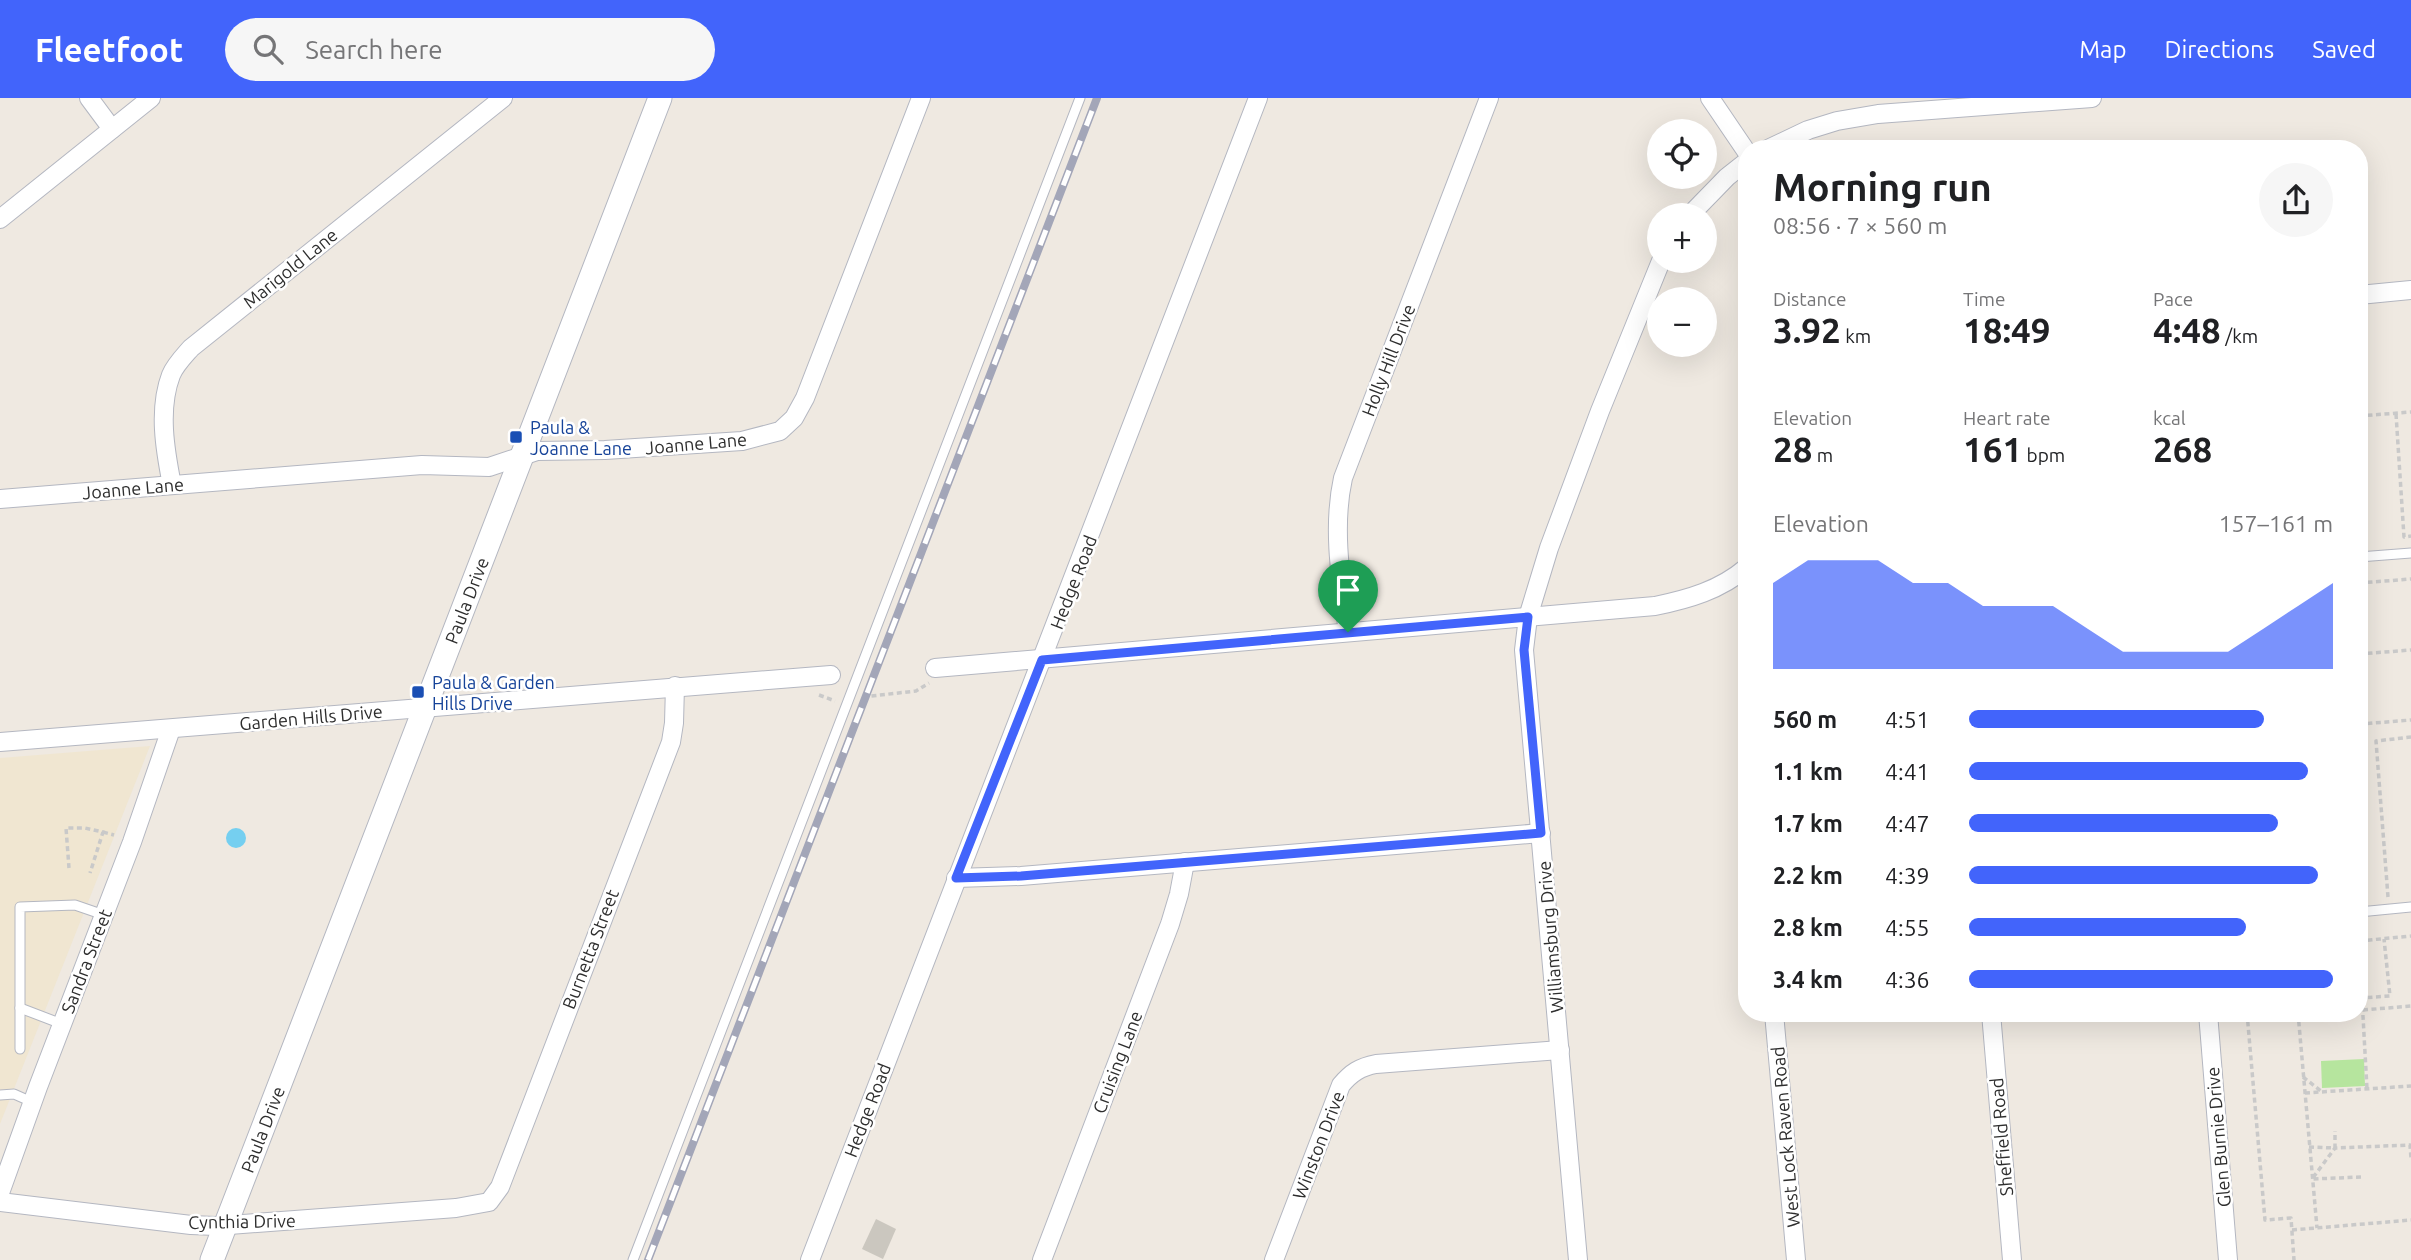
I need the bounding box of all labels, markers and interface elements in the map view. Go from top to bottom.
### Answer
search box [225,18,715,81]
icon: search [249,30,287,68]
text: Fleetfoot [35,31,183,68]
text: Search here [305,35,443,64]
text: Map [2079,36,2126,63]
text: Directions [2164,36,2274,63]
text: Saved [2312,36,2376,63]
map controls [1647,119,1717,357]
button: locate [1647,119,1717,189]
button: share [2259,163,2333,237]
text: Morning run [1773,166,1992,208]
button: + [1647,203,1717,273]
text: 08:56 · 7 × 560 m [1773,213,1947,238]
street label: Marigold Lane [239,224,341,312]
button: − [1647,287,1717,357]
text: Distance [1773,288,1847,310]
text: Time [1963,288,2005,310]
text: Pace [2153,288,2193,310]
street label: Holly Hill Drive [1357,301,1419,419]
text: 3.92 [1773,310,1841,350]
text: 18:49 [1963,310,2051,350]
text: 4:48 [2153,310,2221,350]
text: km [1841,325,1871,347]
text: /km [2221,325,2258,347]
text: Elevation [1773,407,1852,429]
text: Heart rate [1963,407,2050,429]
text: kcal [2153,407,2186,429]
place label: Paula & Joanne Lane [530,417,632,458]
marker: Paula & Joanne Lane [508,429,524,445]
street label: Joanne Lane [644,429,748,457]
text: 28 [1773,429,1812,469]
text: 161 [1963,429,2022,469]
text: 268 [2153,429,2212,469]
text: m [1812,444,1833,466]
text: bpm [2022,444,2065,466]
street label: Joanne Lane [81,474,185,502]
text: Elevation [1773,511,1869,536]
text: 157–161 m [2219,511,2333,536]
street label: Hedge Road [1046,532,1100,632]
street label: Paula Drive [441,554,492,646]
pin [1318,560,1378,632]
icon: arrive [1329,571,1367,609]
place label: Paula & Garden Hills Drive [432,672,555,713]
marker: Paula & Garden Hills Drive [410,684,426,700]
street label: Garden Hills Drive [239,701,383,733]
text: 560 m [1773,707,1837,732]
text: 4:51 [1885,707,1930,732]
text: 1.1 km [1773,759,1843,784]
text: 4:41 [1885,759,1930,784]
text: 1.7 km [1773,811,1843,836]
text: 4:47 [1885,811,1930,836]
street label: Williamsburg Drive [1533,860,1567,1014]
text: 2.2 km [1773,863,1843,888]
text: 4:39 [1885,863,1930,888]
street label: Burnetta Street [558,886,622,1012]
street label: Sandra Street [57,906,115,1016]
text: 2.8 km [1773,915,1843,940]
text: 4:55 [1885,915,1930,940]
text: 3.4 km [1773,967,1843,992]
text: 4:36 [1885,967,1930,992]
street label: Cruising Lane [1088,1008,1146,1116]
street label: West Lock Raven Road [1767,1046,1803,1228]
street label: Hedge Road [840,1060,894,1160]
street label: Glen Burnie Drive [2202,1066,2234,1208]
street label: Sheffield Road [1986,1077,2016,1197]
street label: Paula Drive [237,1083,288,1175]
street label: Winston Drive [1288,1088,1348,1202]
street label: Cynthia Drive [188,1210,296,1232]

